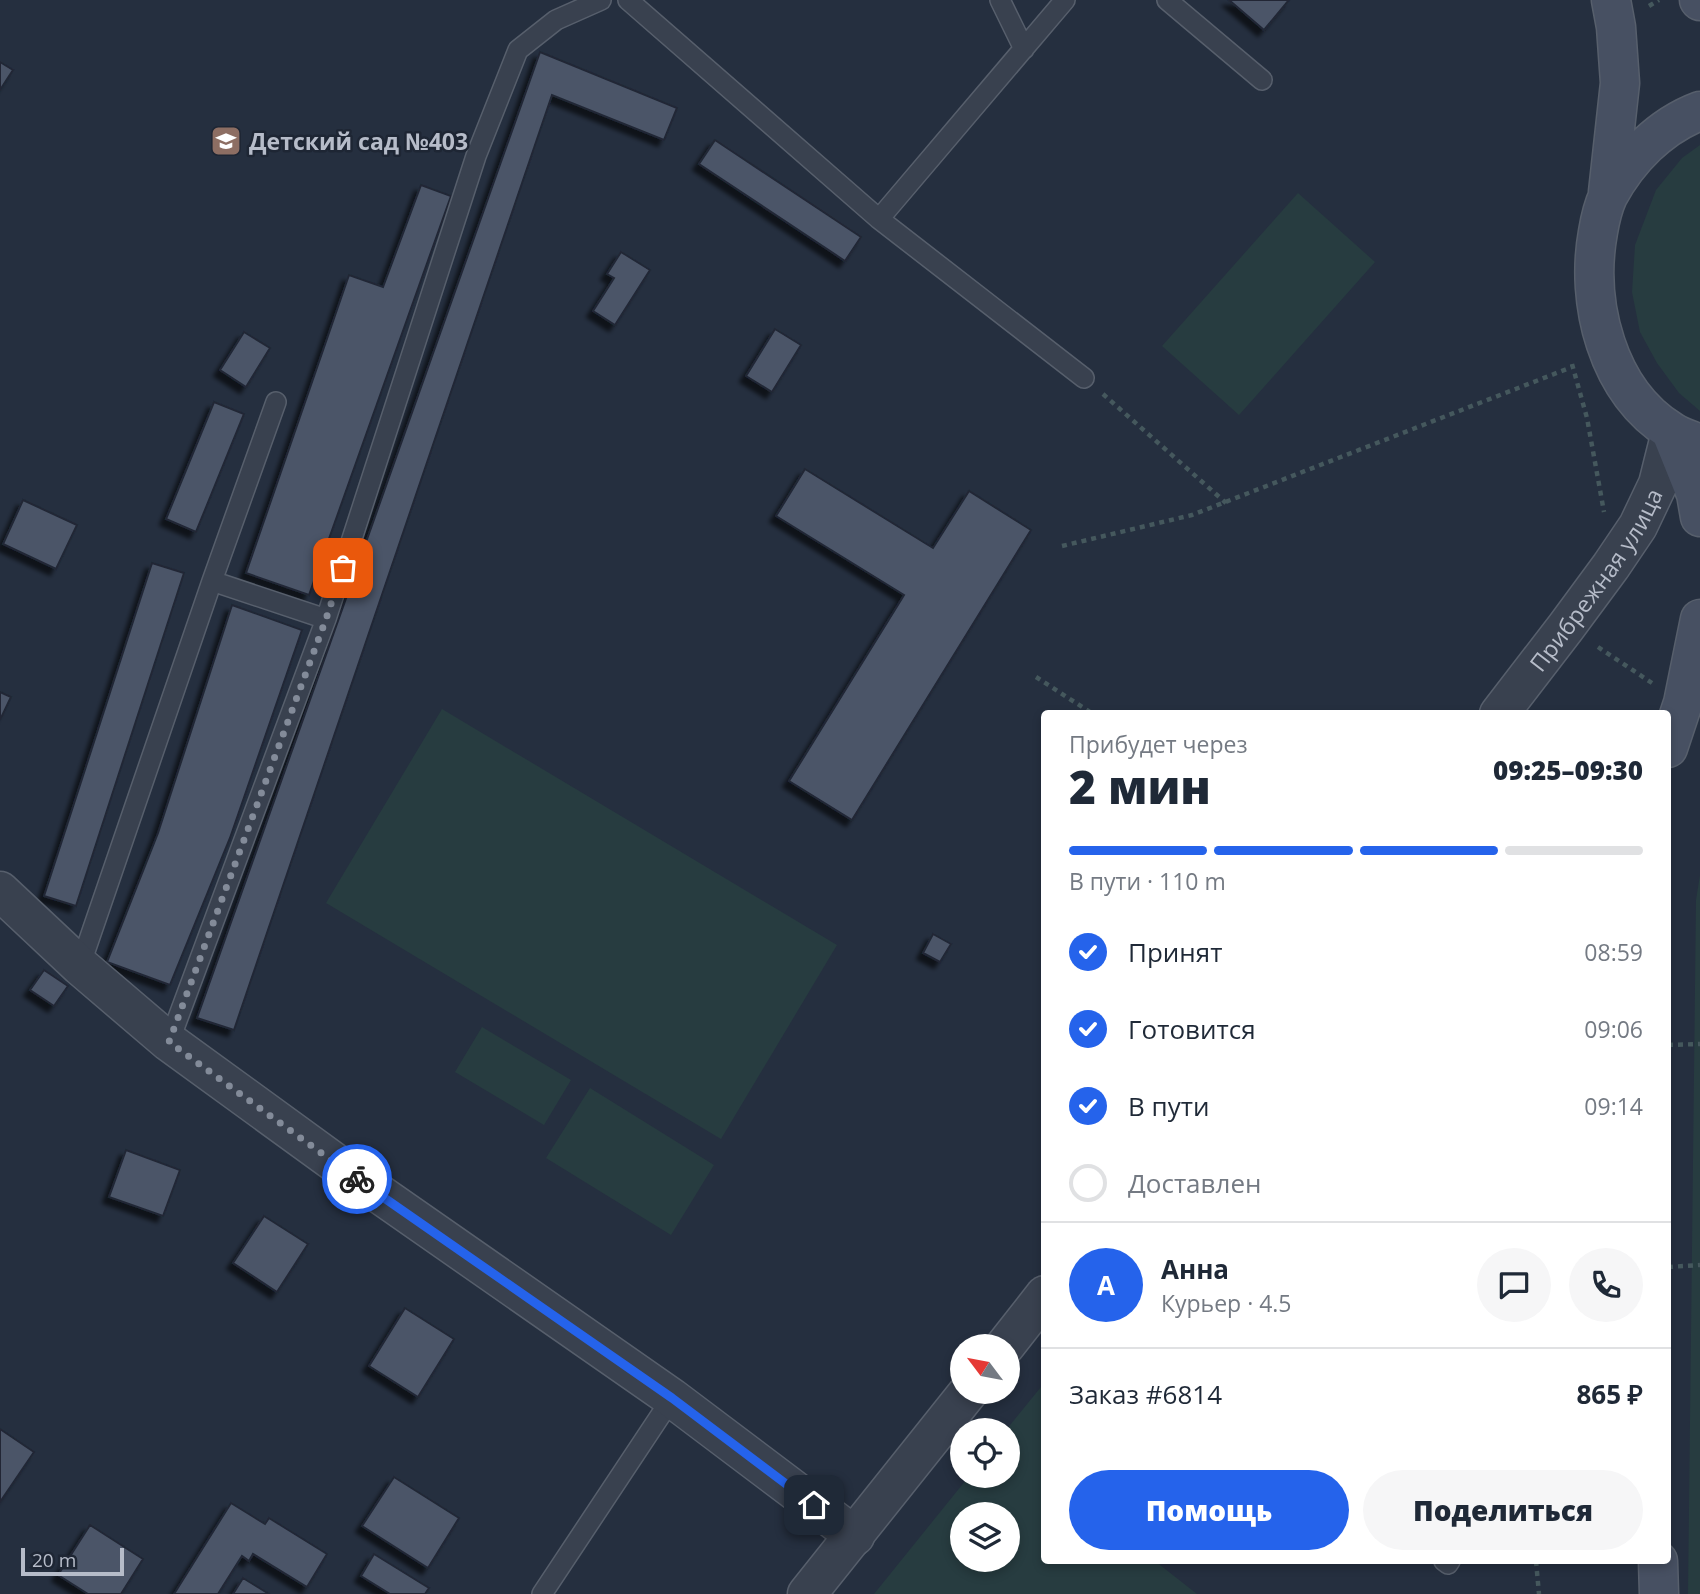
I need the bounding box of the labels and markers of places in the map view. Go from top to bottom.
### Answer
school or university icon: Детский сад №403 [209,124,243,158]
place label: Детский сад №403 [249,125,468,157]
pin [313,538,373,598]
pin [784,1475,844,1535]

